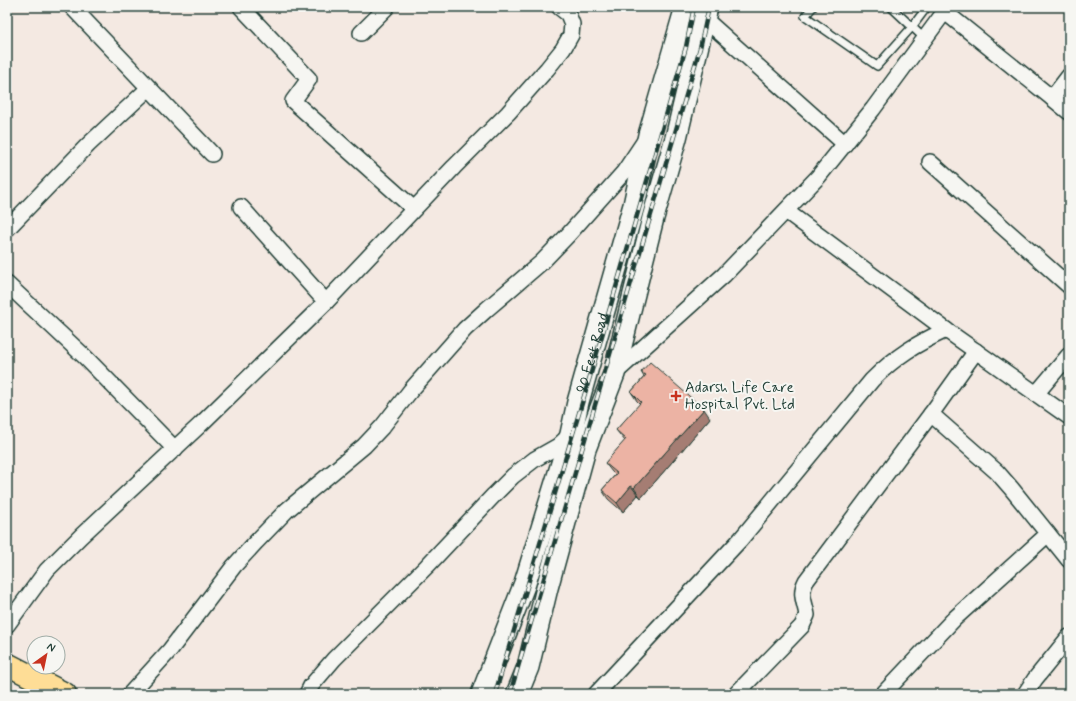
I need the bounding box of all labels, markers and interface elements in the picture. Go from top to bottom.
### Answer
street label: 90 Feet Road [572,310,614,395]
place label: Adarsh Life Care Hospital Pvt. Ltd [685,378,795,415]
marker: Adarsh Life Care Hospital Pvt. Ltd [670,390,682,402]
north arrow [26,635,66,675]
text: N [44,640,58,655]

